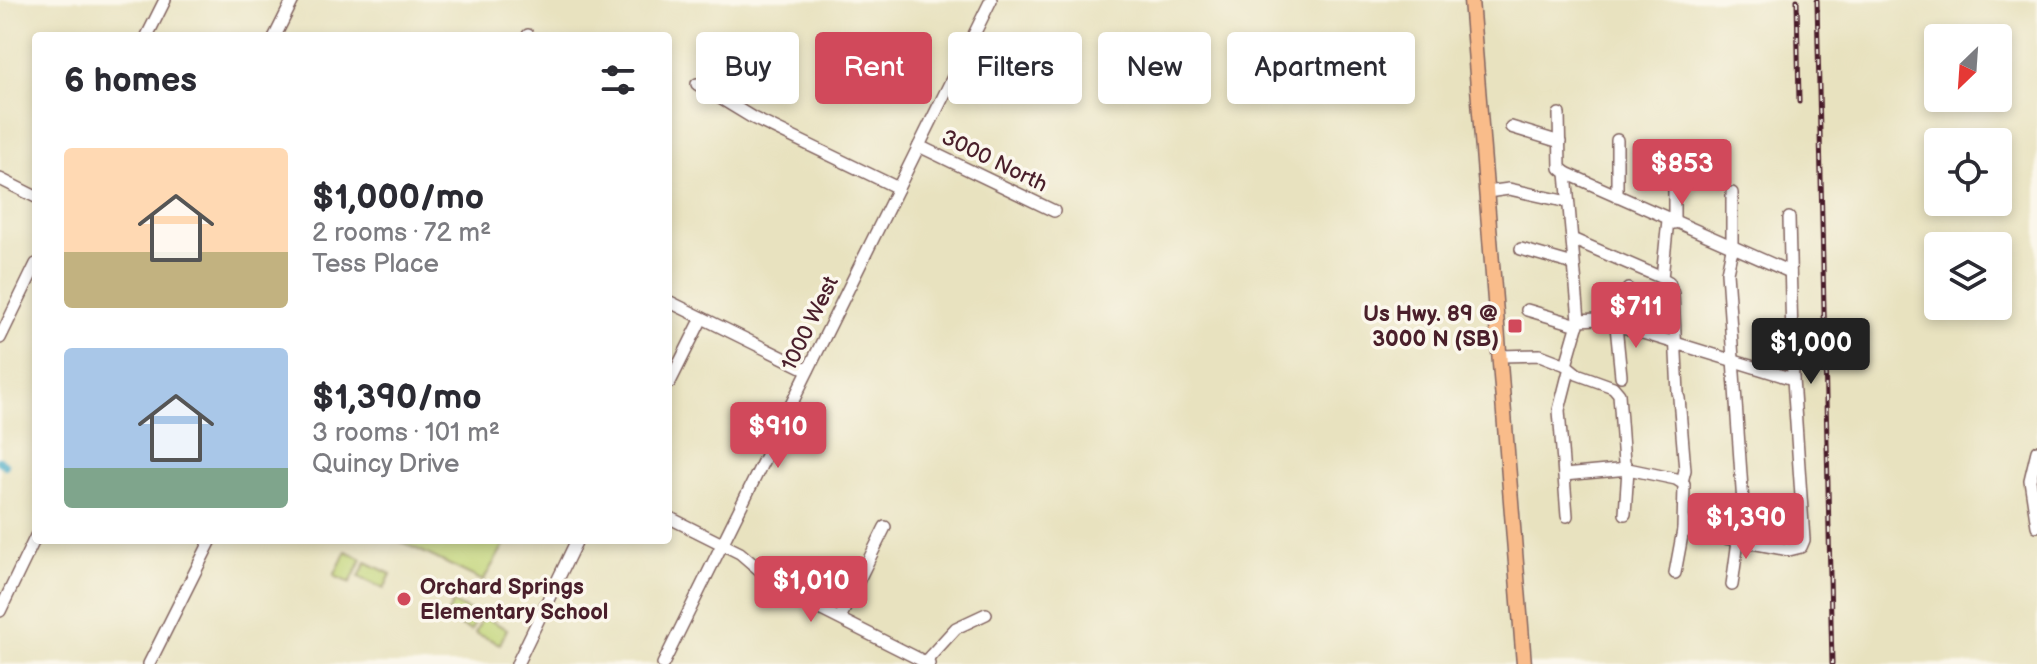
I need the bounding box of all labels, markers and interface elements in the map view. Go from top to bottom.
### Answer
north arrow [1924,24,2012,112]
map controls [1924,24,2012,320]
chip: Buy [696,32,799,104]
chip: Rent [815,32,932,104]
chip: Filters [948,32,1082,104]
chip: New [1098,32,1211,104]
chip: Apartment [1227,32,1415,104]
icon: filters [596,58,640,102]
text: 6 homes [64,60,197,101]
street label: 3000 North [937,124,1052,199]
button: locate [1924,128,2012,216]
pin: $853 [1635,139,1729,207]
text: $853 [1651,149,1713,180]
text: $1,000/mo [312,177,484,218]
icon: home [128,180,224,276]
text: 2 rooms · 72 m² [312,218,491,249]
button: layers [1924,232,2012,320]
text: Tess Place [312,249,439,280]
street label: 1000 West [776,272,845,375]
pin: $711 [1589,282,1683,350]
text: $711 [1609,292,1663,323]
place label: Us Hwy. 89 @ 3000 N (SB) [1363,301,1499,353]
marker: Us Hwy. 89 @ 3000 N (SB) [1506,317,1524,335]
pin: $1,000 [1746,318,1876,386]
text: $1,000 [1770,328,1852,359]
text: $1,390/mo [312,377,482,418]
icon: home [128,380,224,476]
pin: $910 [731,402,825,470]
text: $910 [748,412,808,443]
text: 3 rooms · 101 m² [312,418,500,449]
text: Quincy Drive [312,449,459,480]
pin: $1,390 [1681,493,1811,561]
text: $1,390 [1706,503,1786,534]
pin: $1,010 [746,556,876,624]
text: $1,010 [772,566,850,597]
place label: Orchard Springs Elementary School [420,574,608,626]
marker: Orchard Springs Elementary School [395,590,413,608]

